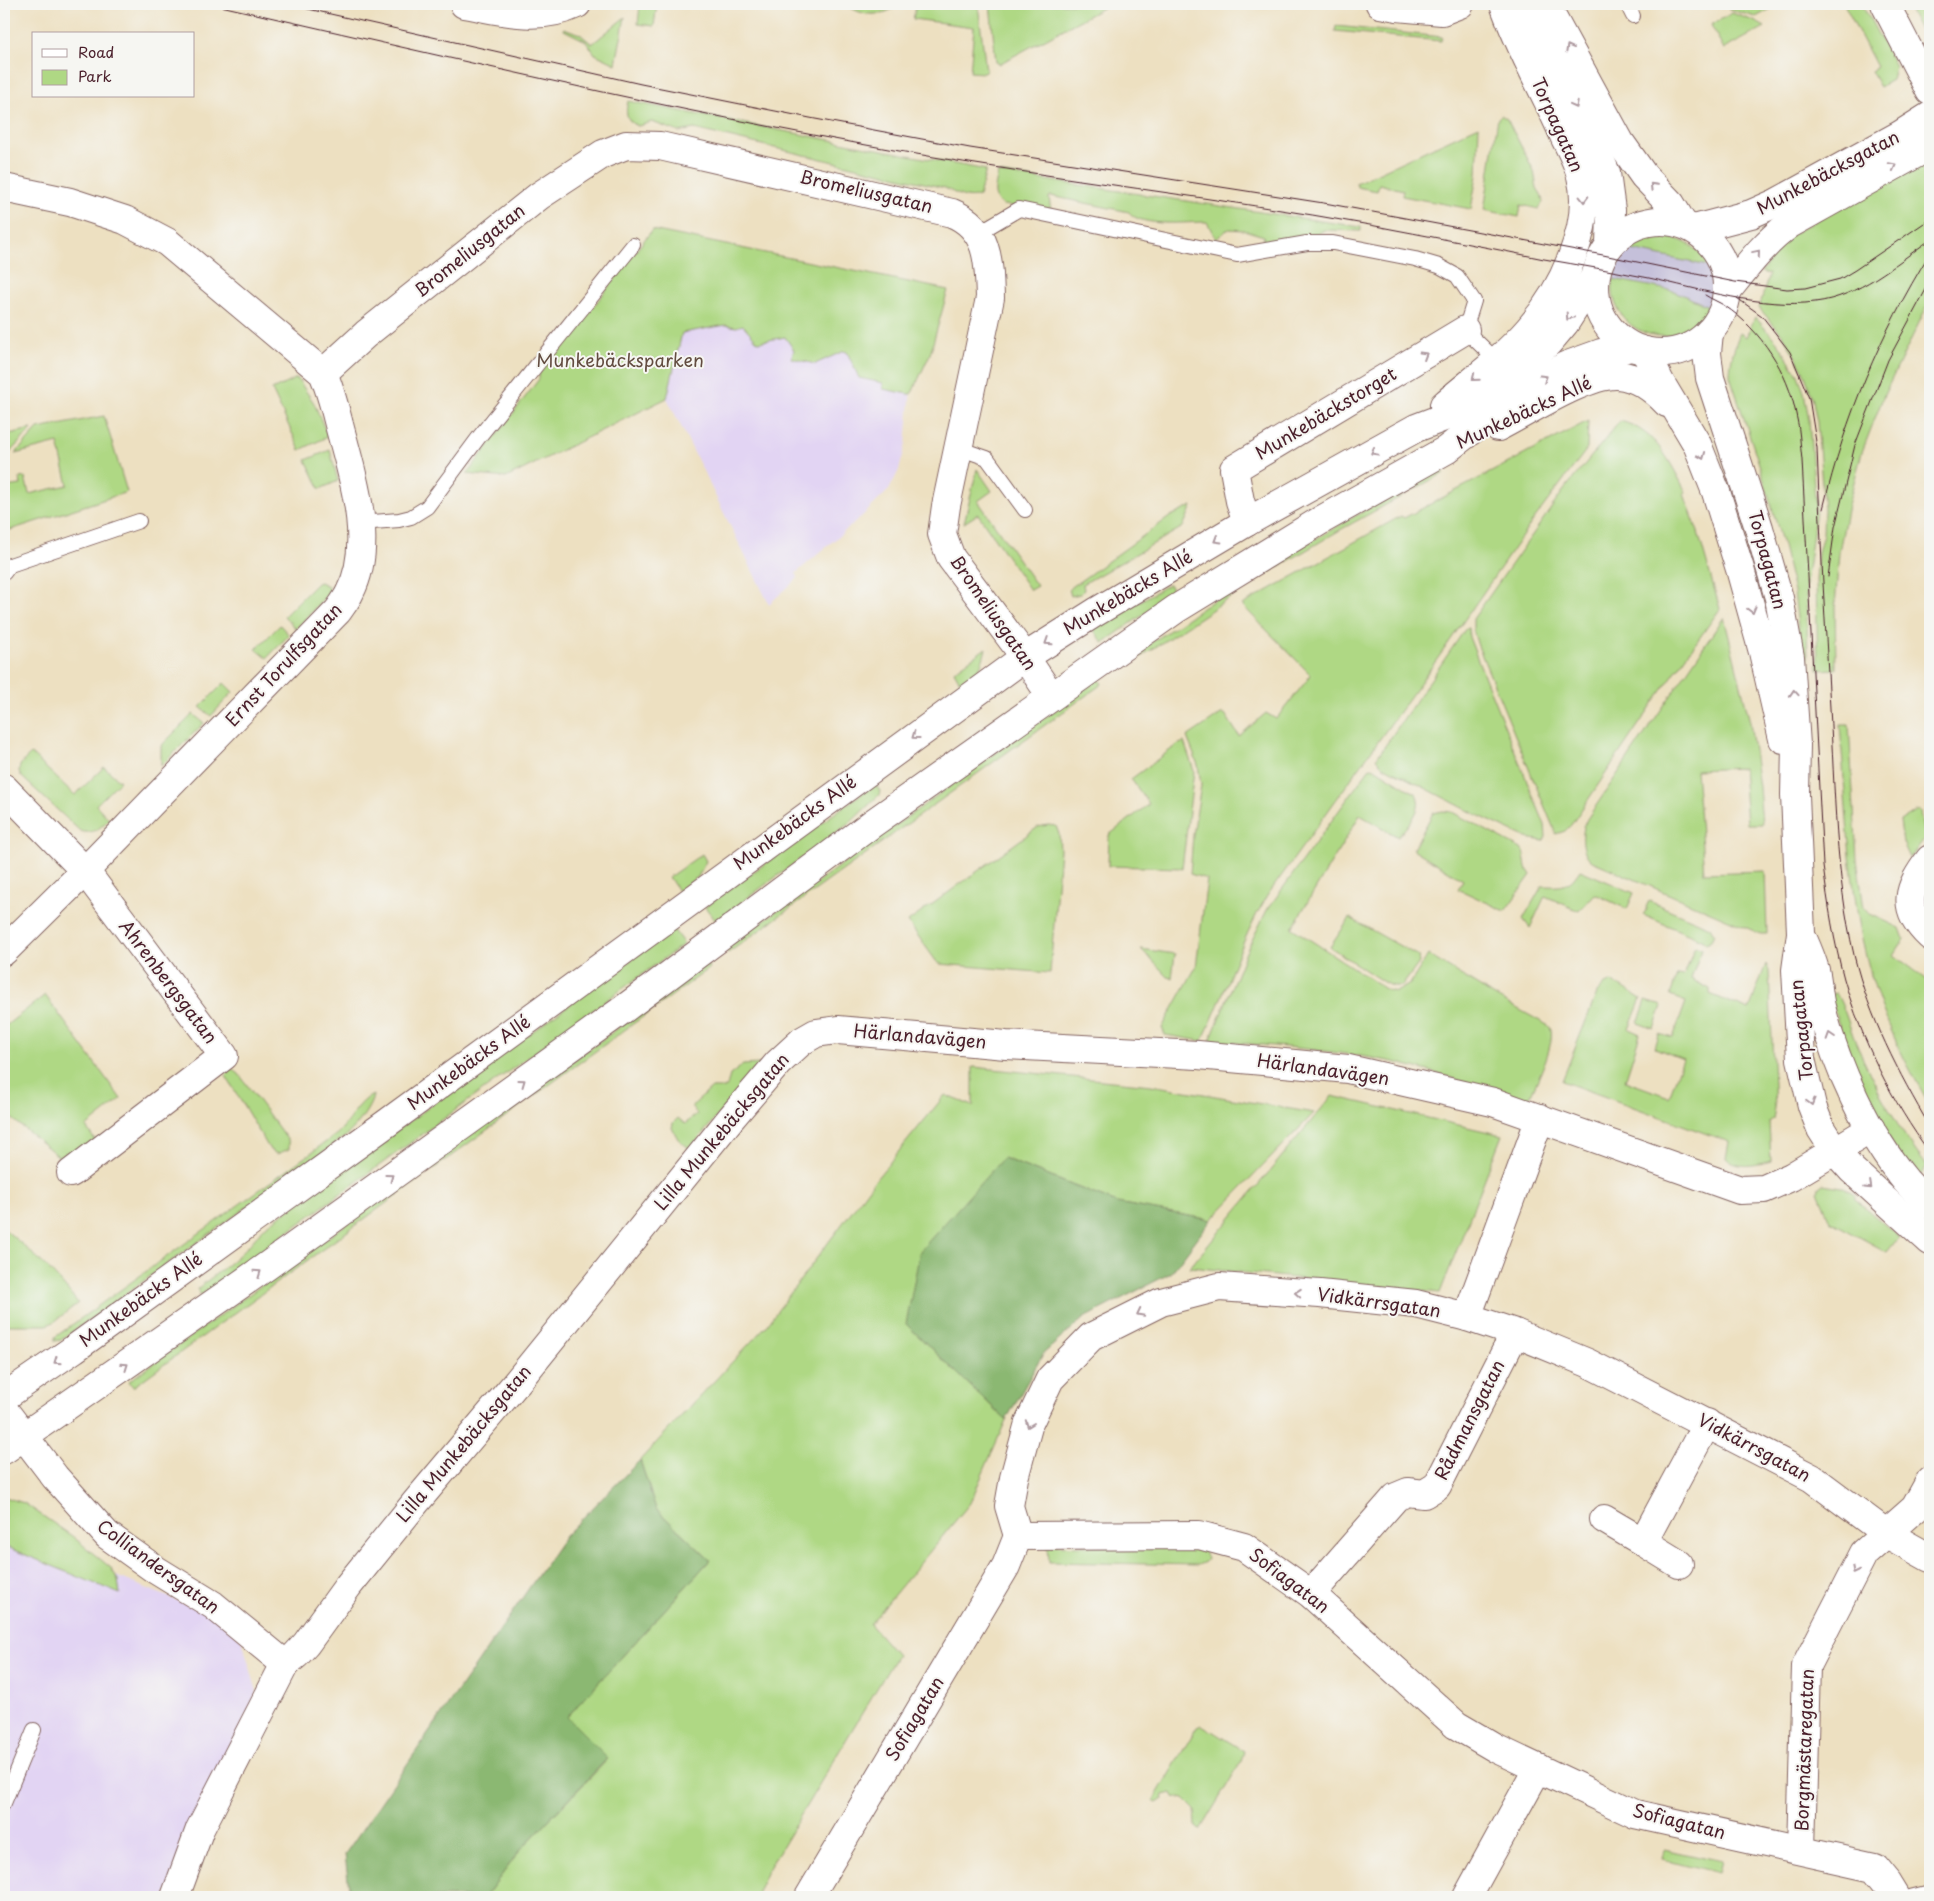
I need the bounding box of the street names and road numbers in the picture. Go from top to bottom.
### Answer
street label: Torpagatan [1525,73,1591,176]
street label: Munkebäcksgatan [1751,123,1904,221]
street label: Bromeliusgatan [797,162,935,219]
street label: Bromeliusgatan [408,197,530,303]
street label: Munkebäckstorget [1249,360,1401,466]
street label: Munkebäcks Allé [1451,368,1596,455]
street label: Torpagatan [1742,507,1795,612]
street label: Munkebäcks Allé [1057,542,1197,641]
street label: Bromeliusgatan [944,549,1044,675]
street label: Ernst Torulfsgatan [218,596,347,732]
street label: Munkebäcks Allé [727,768,861,876]
street label: Ahrenbergsgatan [114,913,225,1049]
street label: Torpagatan [1782,978,1819,1082]
street label: Munkebäcks Allé [401,1008,535,1116]
street label: Härlandavägen [853,1016,988,1055]
street label: Lilla Munkebäcksgatan [647,1046,795,1216]
street label: Härlandavägen [1255,1046,1391,1091]
street label: Munkebäcks Allé [73,1245,207,1353]
street label: Vidkärrsgatan [1316,1279,1443,1324]
street label: Rådmansgatan [1427,1354,1511,1484]
street label: Lilla Munkebäcksgatan [389,1358,537,1528]
street label: Vidkärrsgatan [1693,1406,1816,1488]
street label: Colliandersgatan [92,1512,226,1620]
street label: Sofiagatan [1244,1540,1336,1619]
street label: Borgmästaregatan [1787,1668,1820,1832]
street label: Sofiagatan [878,1671,950,1766]
street label: Sofiagatan [1630,1796,1729,1845]

